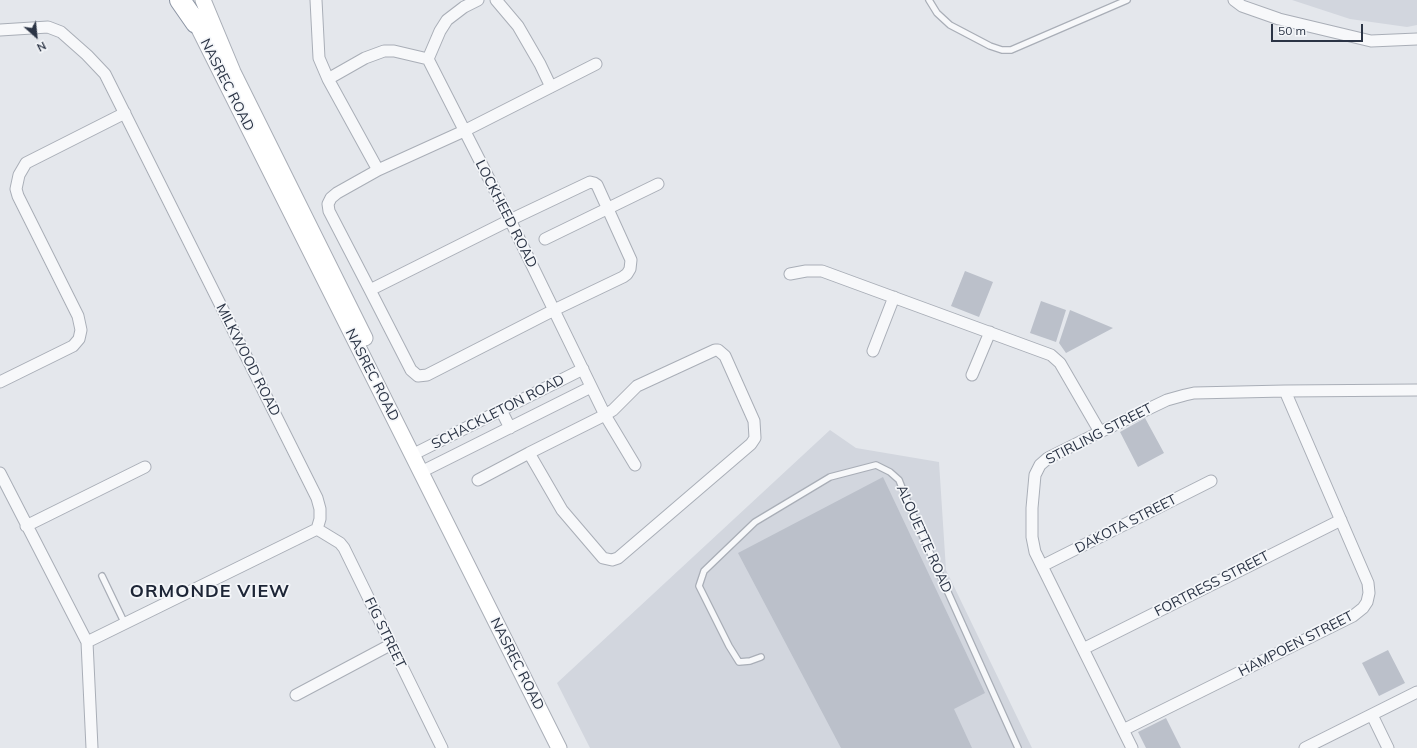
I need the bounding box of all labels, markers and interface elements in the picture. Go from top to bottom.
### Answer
north arrow [16,16,56,56]
scale bar [1273,16,1365,42]
text: 50 m [1278,23,1306,38]
street label: NASREC ROAD [196,36,258,134]
text: N [35,39,48,55]
street label: LOCKHEED ROAD [472,157,540,271]
street label: MILKWOOD ROAD [212,301,284,419]
street label: NASREC ROAD [341,326,403,424]
street label: SCHACKLETON ROAD [429,371,567,453]
street label: STIRLING STREET [1043,400,1155,468]
street label: ALOUETTE ROAD [893,482,955,596]
street label: DAKOTA STREET [1072,491,1180,557]
street label: FORTRESS STREET [1152,548,1272,620]
district label: ORMONDE VIEW [130,581,290,603]
street label: FIG STREET [361,595,409,671]
street label: HAMPOEN STREET [1236,608,1356,680]
street label: NASREC ROAD [486,615,548,713]

